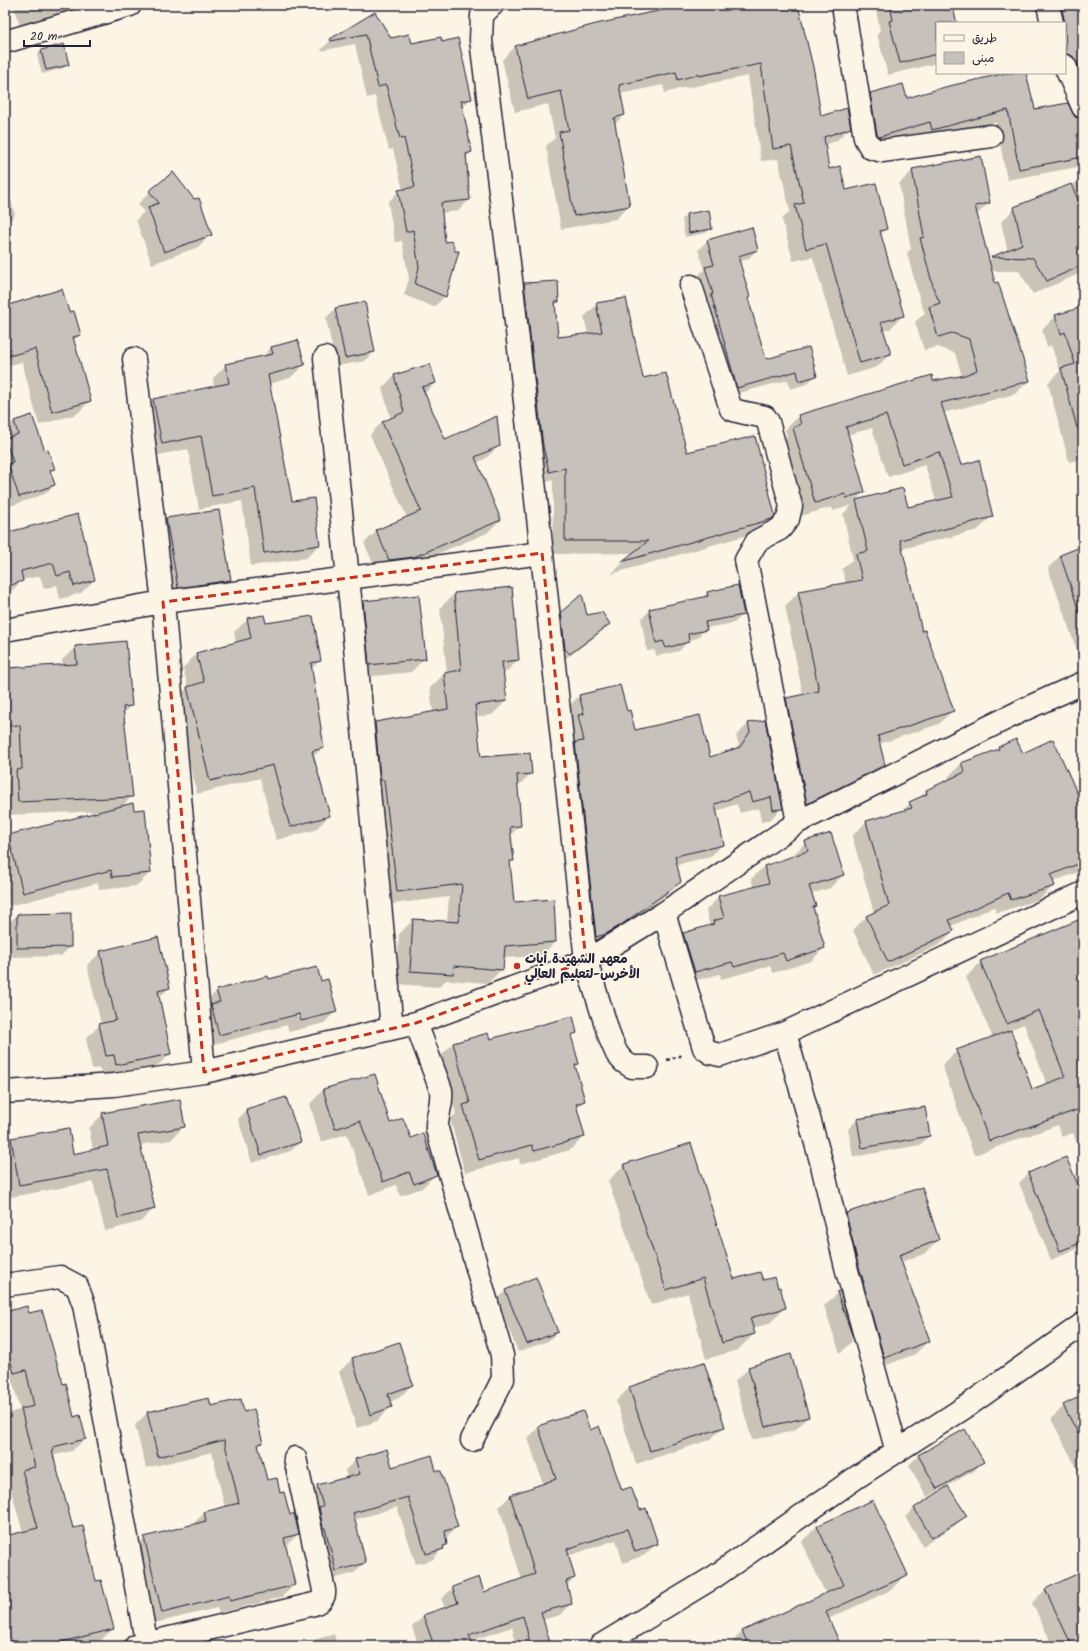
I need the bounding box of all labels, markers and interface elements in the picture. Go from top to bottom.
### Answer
scale bar [24,22,90,48]
legend [936,22,1066,74]
text: 20 m [30,27,58,46]
text: طريق [972,29,997,48]
text: مبنى [972,49,995,68]
place label: معهد الشهيدة أيات الأخرس-لتعليم العالي [525,949,640,986]
marker: معهد الشهيدة أيات الأخرس-لتعليم العالي [512,961,522,971]

